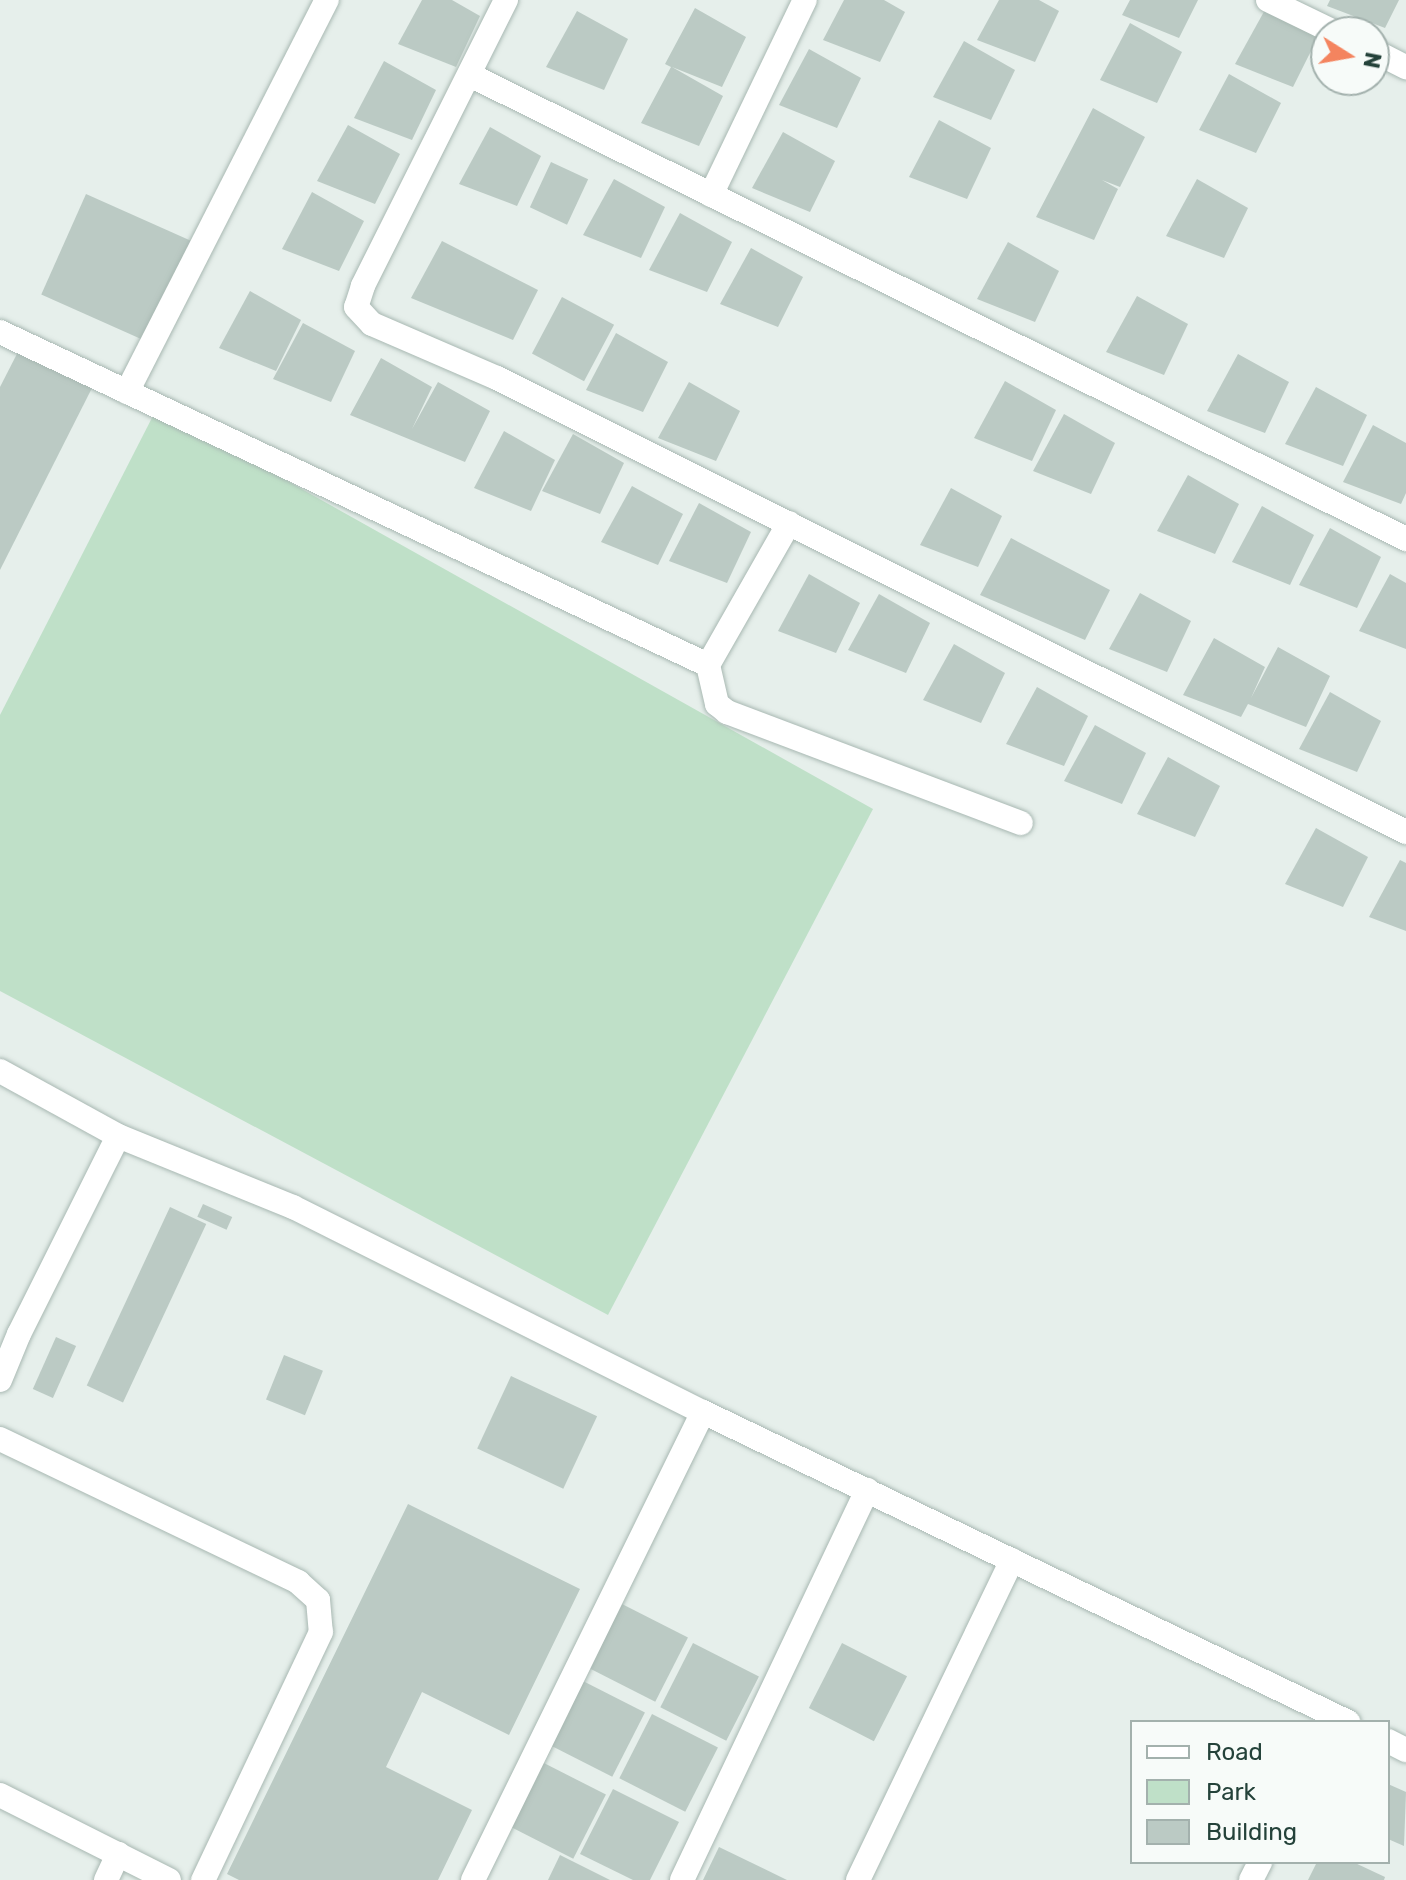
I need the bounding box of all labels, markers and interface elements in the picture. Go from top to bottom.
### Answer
north arrow [1310,16,1390,96]
text: N [1357,50,1387,71]
legend [1130,1720,1390,1864]
text: Road [1206,1738,1263,1766]
text: Park [1206,1778,1256,1806]
text: Building [1206,1818,1297,1846]

